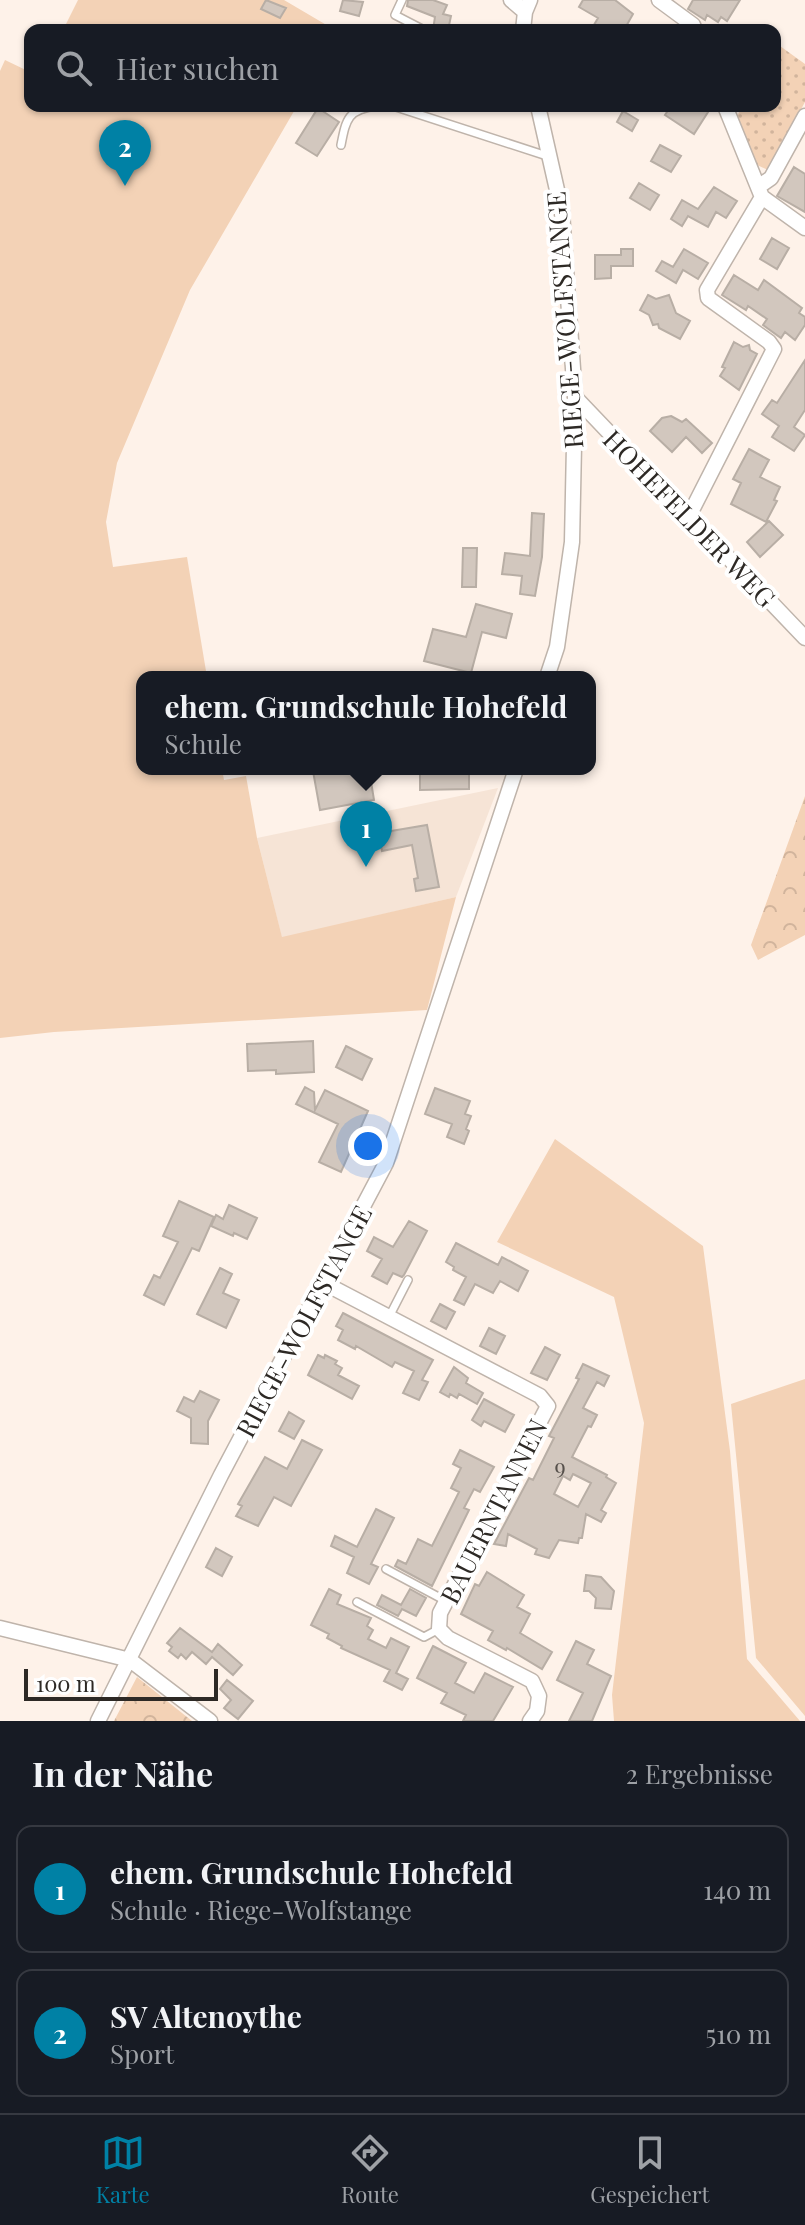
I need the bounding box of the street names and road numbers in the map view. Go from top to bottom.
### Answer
street label: RIEGE-WOLFSTANGE [538,190,590,450]
street label: HOHEFELDER WEG [596,422,784,614]
street label: RIEGE-WOLFSTANGE [227,1199,379,1443]
street label: BAUERNTANNEN [431,1413,555,1609]

